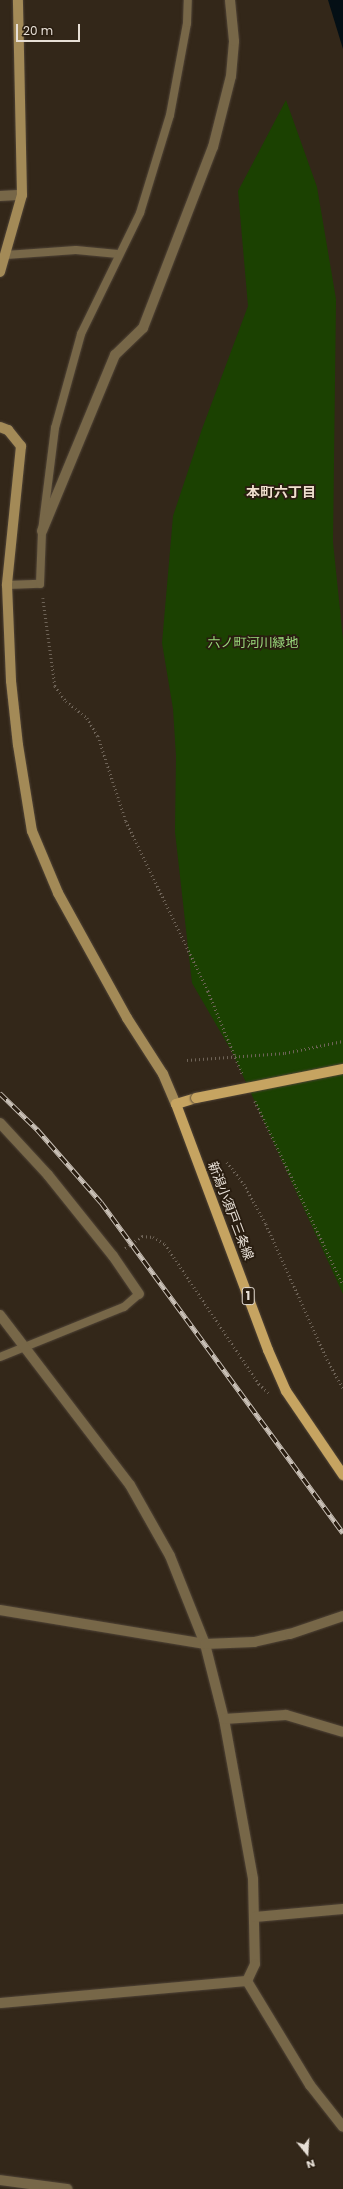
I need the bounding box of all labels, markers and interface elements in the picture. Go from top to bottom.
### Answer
scale bar [18,16,82,42]
text: 20 m [23,22,53,39]
district label: 本町六丁目 [246,484,316,500]
park label: 六ノ町河川緑地 [208,635,298,651]
street label: 新潟小須戸三条線 [204,1160,256,1262]
road number: 1 [241,1286,255,1306]
north arrow [287,2133,327,2173]
text: N [304,2156,317,2173]

